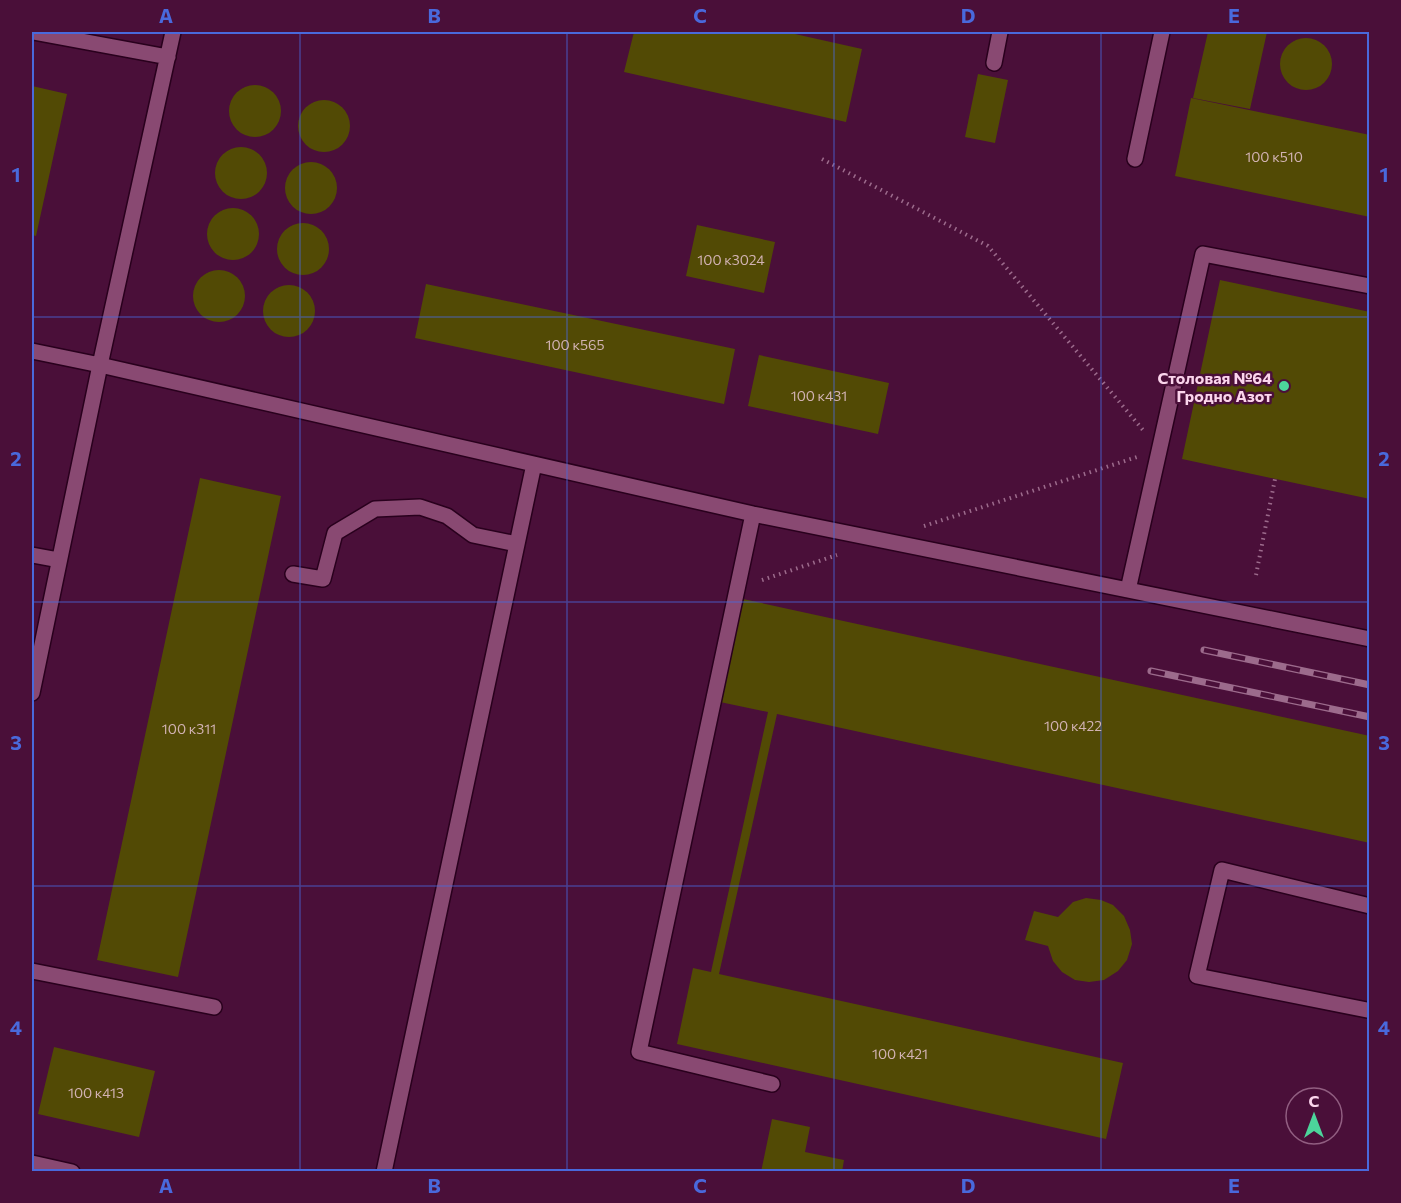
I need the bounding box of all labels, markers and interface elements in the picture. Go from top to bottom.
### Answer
text: A [159,3,173,27]
text: B [427,3,441,27]
text: C [693,3,707,27]
text: D [961,3,975,27]
text: E [1228,3,1240,27]
house number: 100 к510 [1245,148,1303,165]
text: 1 [11,162,21,186]
text: 1 [1379,162,1389,186]
house number: 100 к3024 [697,251,765,268]
house number: 100 к565 [545,336,605,353]
place label: Столовая №64 Гродно Азот [1157,368,1272,405]
marker: Столовая №64 Гродно Азот [1277,379,1291,393]
house number: 100 к431 [791,387,847,404]
text: 2 [10,446,22,470]
text: 2 [1378,446,1390,470]
house number: 100 к422 [1044,717,1102,734]
house number: 100 к311 [162,720,216,737]
text: 3 [10,730,22,754]
text: 3 [1378,730,1390,754]
text: 4 [10,1015,22,1039]
text: 4 [1378,1015,1390,1039]
house number: 100 к421 [872,1045,928,1062]
house number: 100 к413 [68,1084,124,1101]
north arrow [1284,1086,1344,1146]
text: С [1309,1091,1320,1110]
text: A [159,1173,173,1197]
text: B [427,1173,441,1197]
text: C [693,1173,707,1197]
text: D [961,1173,975,1197]
text: E [1228,1173,1240,1197]

